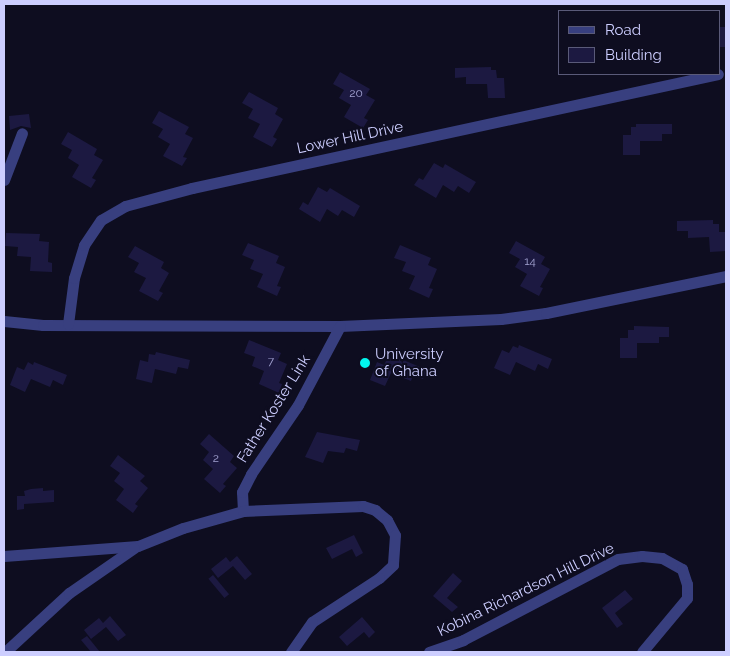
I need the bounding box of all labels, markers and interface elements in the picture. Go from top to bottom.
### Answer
legend [558,10,720,75]
text: Road [605,21,641,39]
text: Building [605,46,662,64]
house number: 20 [349,87,363,101]
street label: Lower Hill Drive [295,118,405,158]
house number: 14 [524,255,536,269]
place label: University of Ghana [375,345,444,380]
street label: Father Koster Link [233,351,315,467]
house number: 7 [268,355,274,369]
marker: University of Ghana [359,357,371,369]
house number: 2 [213,452,219,466]
street label: Kobina Richardson Hill Drive [435,539,617,641]

